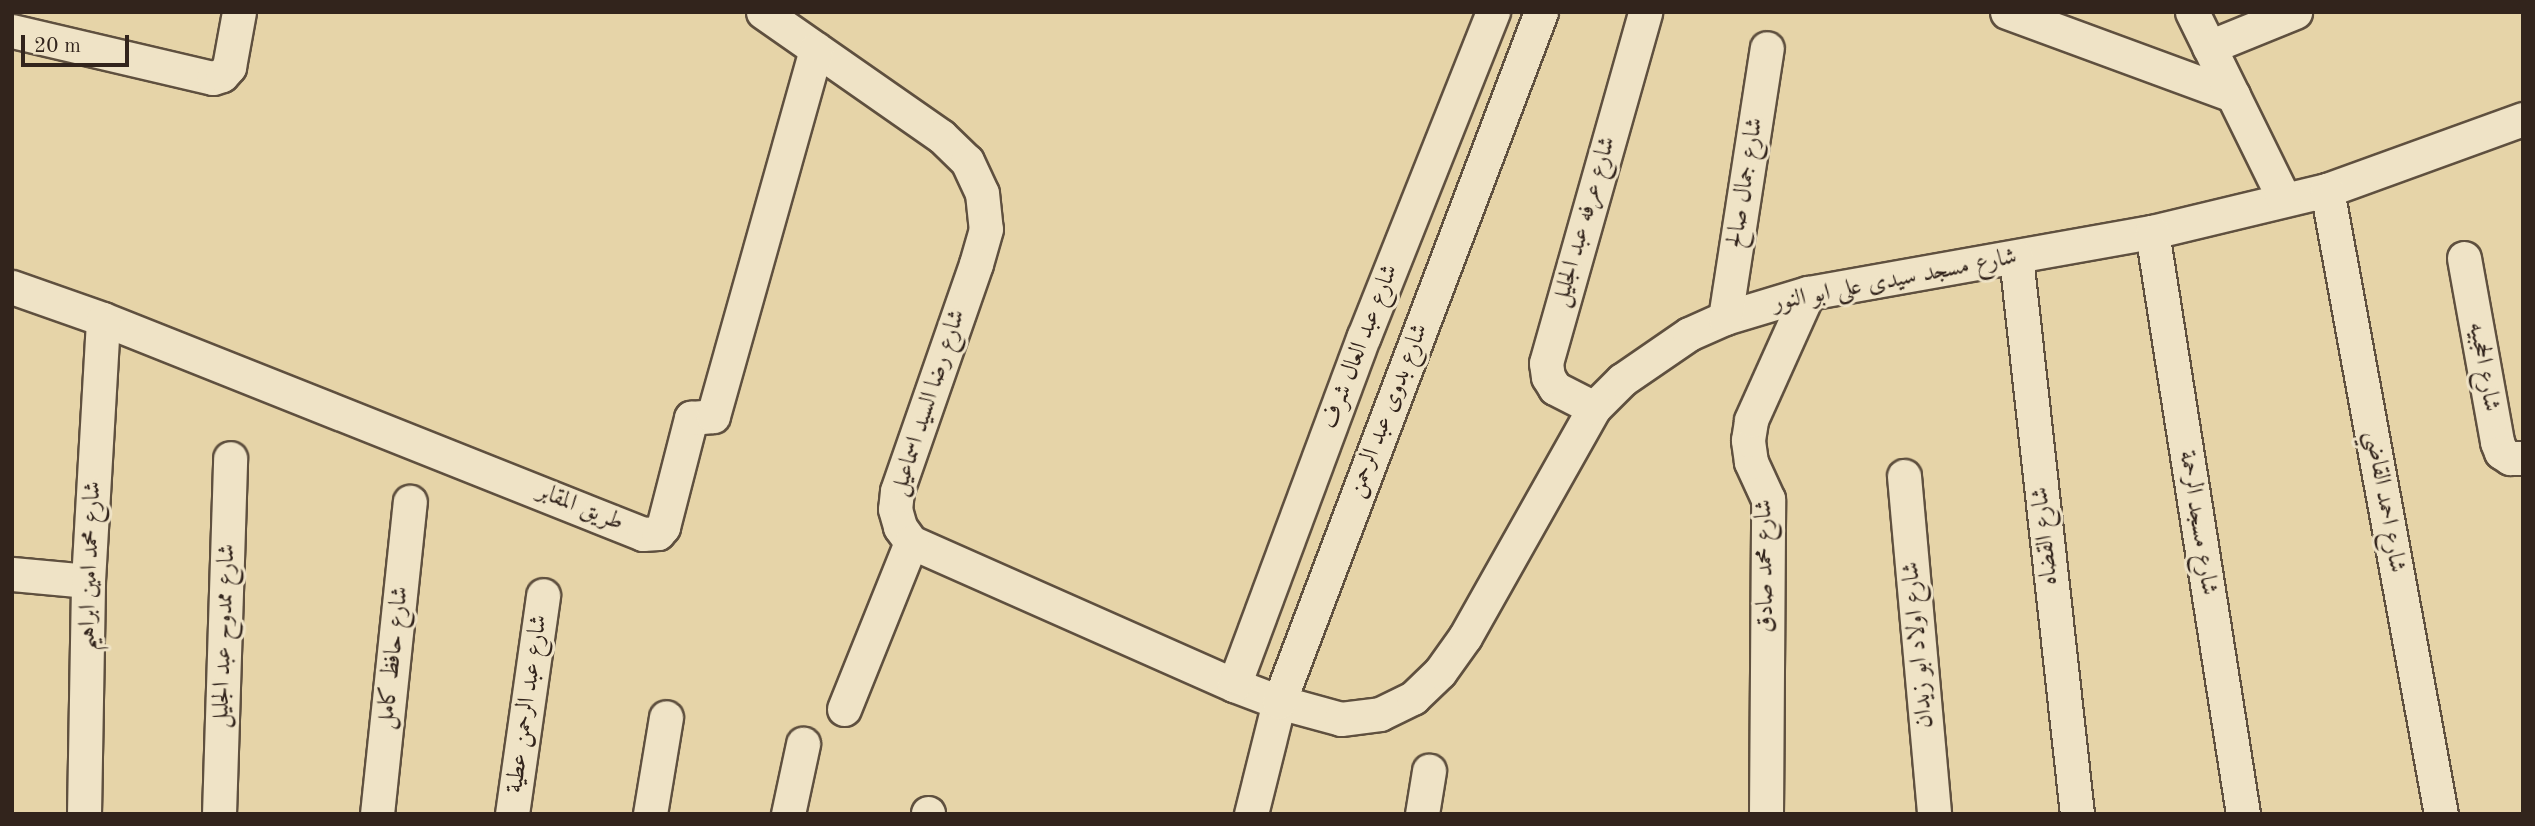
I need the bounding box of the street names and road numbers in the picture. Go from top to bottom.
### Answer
street label: شارع جمال صالح [1721,116,1771,250]
street label: شارع عرفه عبد الجليل [1547,134,1623,310]
street label: شارع مسجد سيدى على ابو النور [1771,243,2019,319]
street label: شارع عبد العال شرف [1316,261,1406,433]
street label: شارع رضا السيد اسماعيل [885,306,973,500]
street label: شارع بدوى عبد الرحمن [1343,320,1435,502]
street label: شارع الحجبيه [2461,320,2505,414]
street label: شارع احمد القاضي [2357,429,2411,575]
street label: شارع مسجد الرحمة [2171,449,2223,597]
street label: طريق المقابر [533,478,627,538]
street label: شارع محمد امين ابراهيم [74,481,108,651]
street label: شارع القضاه [2027,485,2065,587]
street label: شارع محمد صادق [1750,499,1782,633]
street label: شارع ممدوح عبد الجليل [207,543,243,729]
street label: شارع اولاد ابو زيدان [1897,561,1941,729]
street label: شارع حافظ كامل [372,585,416,731]
street label: شارع عبد الرحمن عطية [501,613,555,795]

